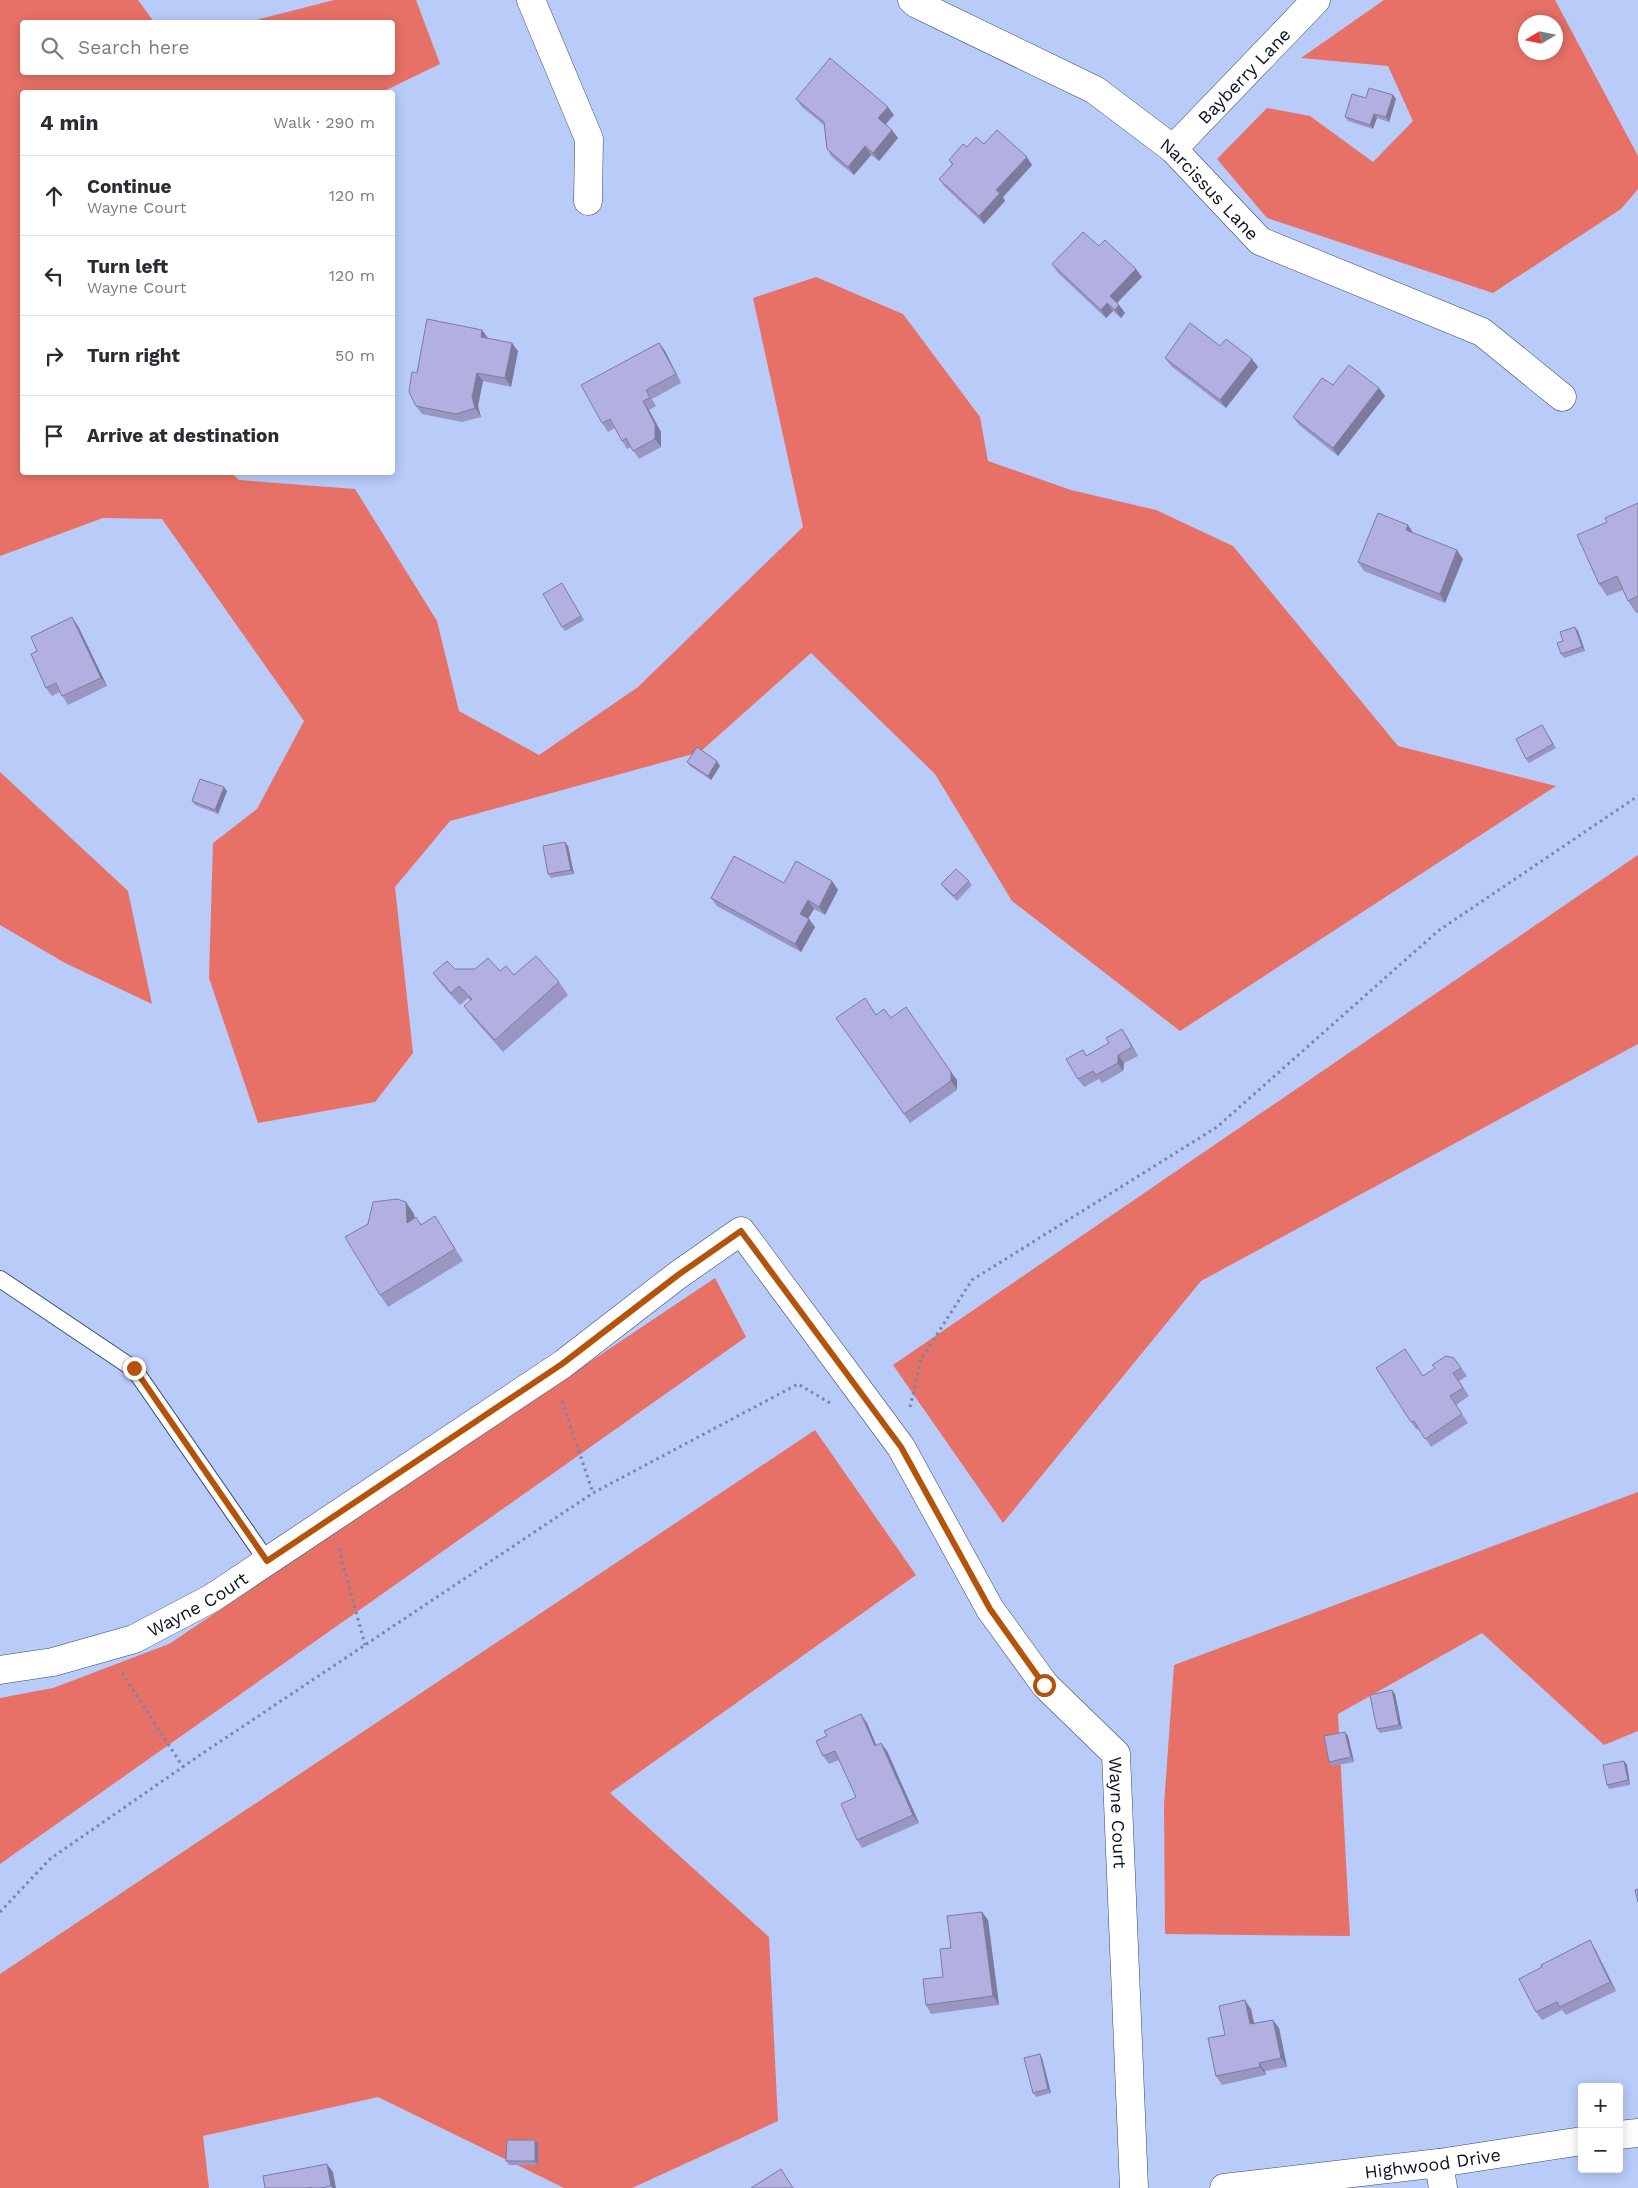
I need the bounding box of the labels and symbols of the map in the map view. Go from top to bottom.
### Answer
north arrow [1518,15,1563,60]
street label: Bayberry Lane [1193,23,1294,128]
street label: Narcissus Lane [1157,133,1264,244]
route end [123,1357,146,1380]
street label: Wayne Court [144,1567,251,1641]
route start [1033,1674,1056,1697]
street label: Wayne Court [1106,1756,1131,1869]
street label: Highwood Drive [1363,2143,1502,2182]

